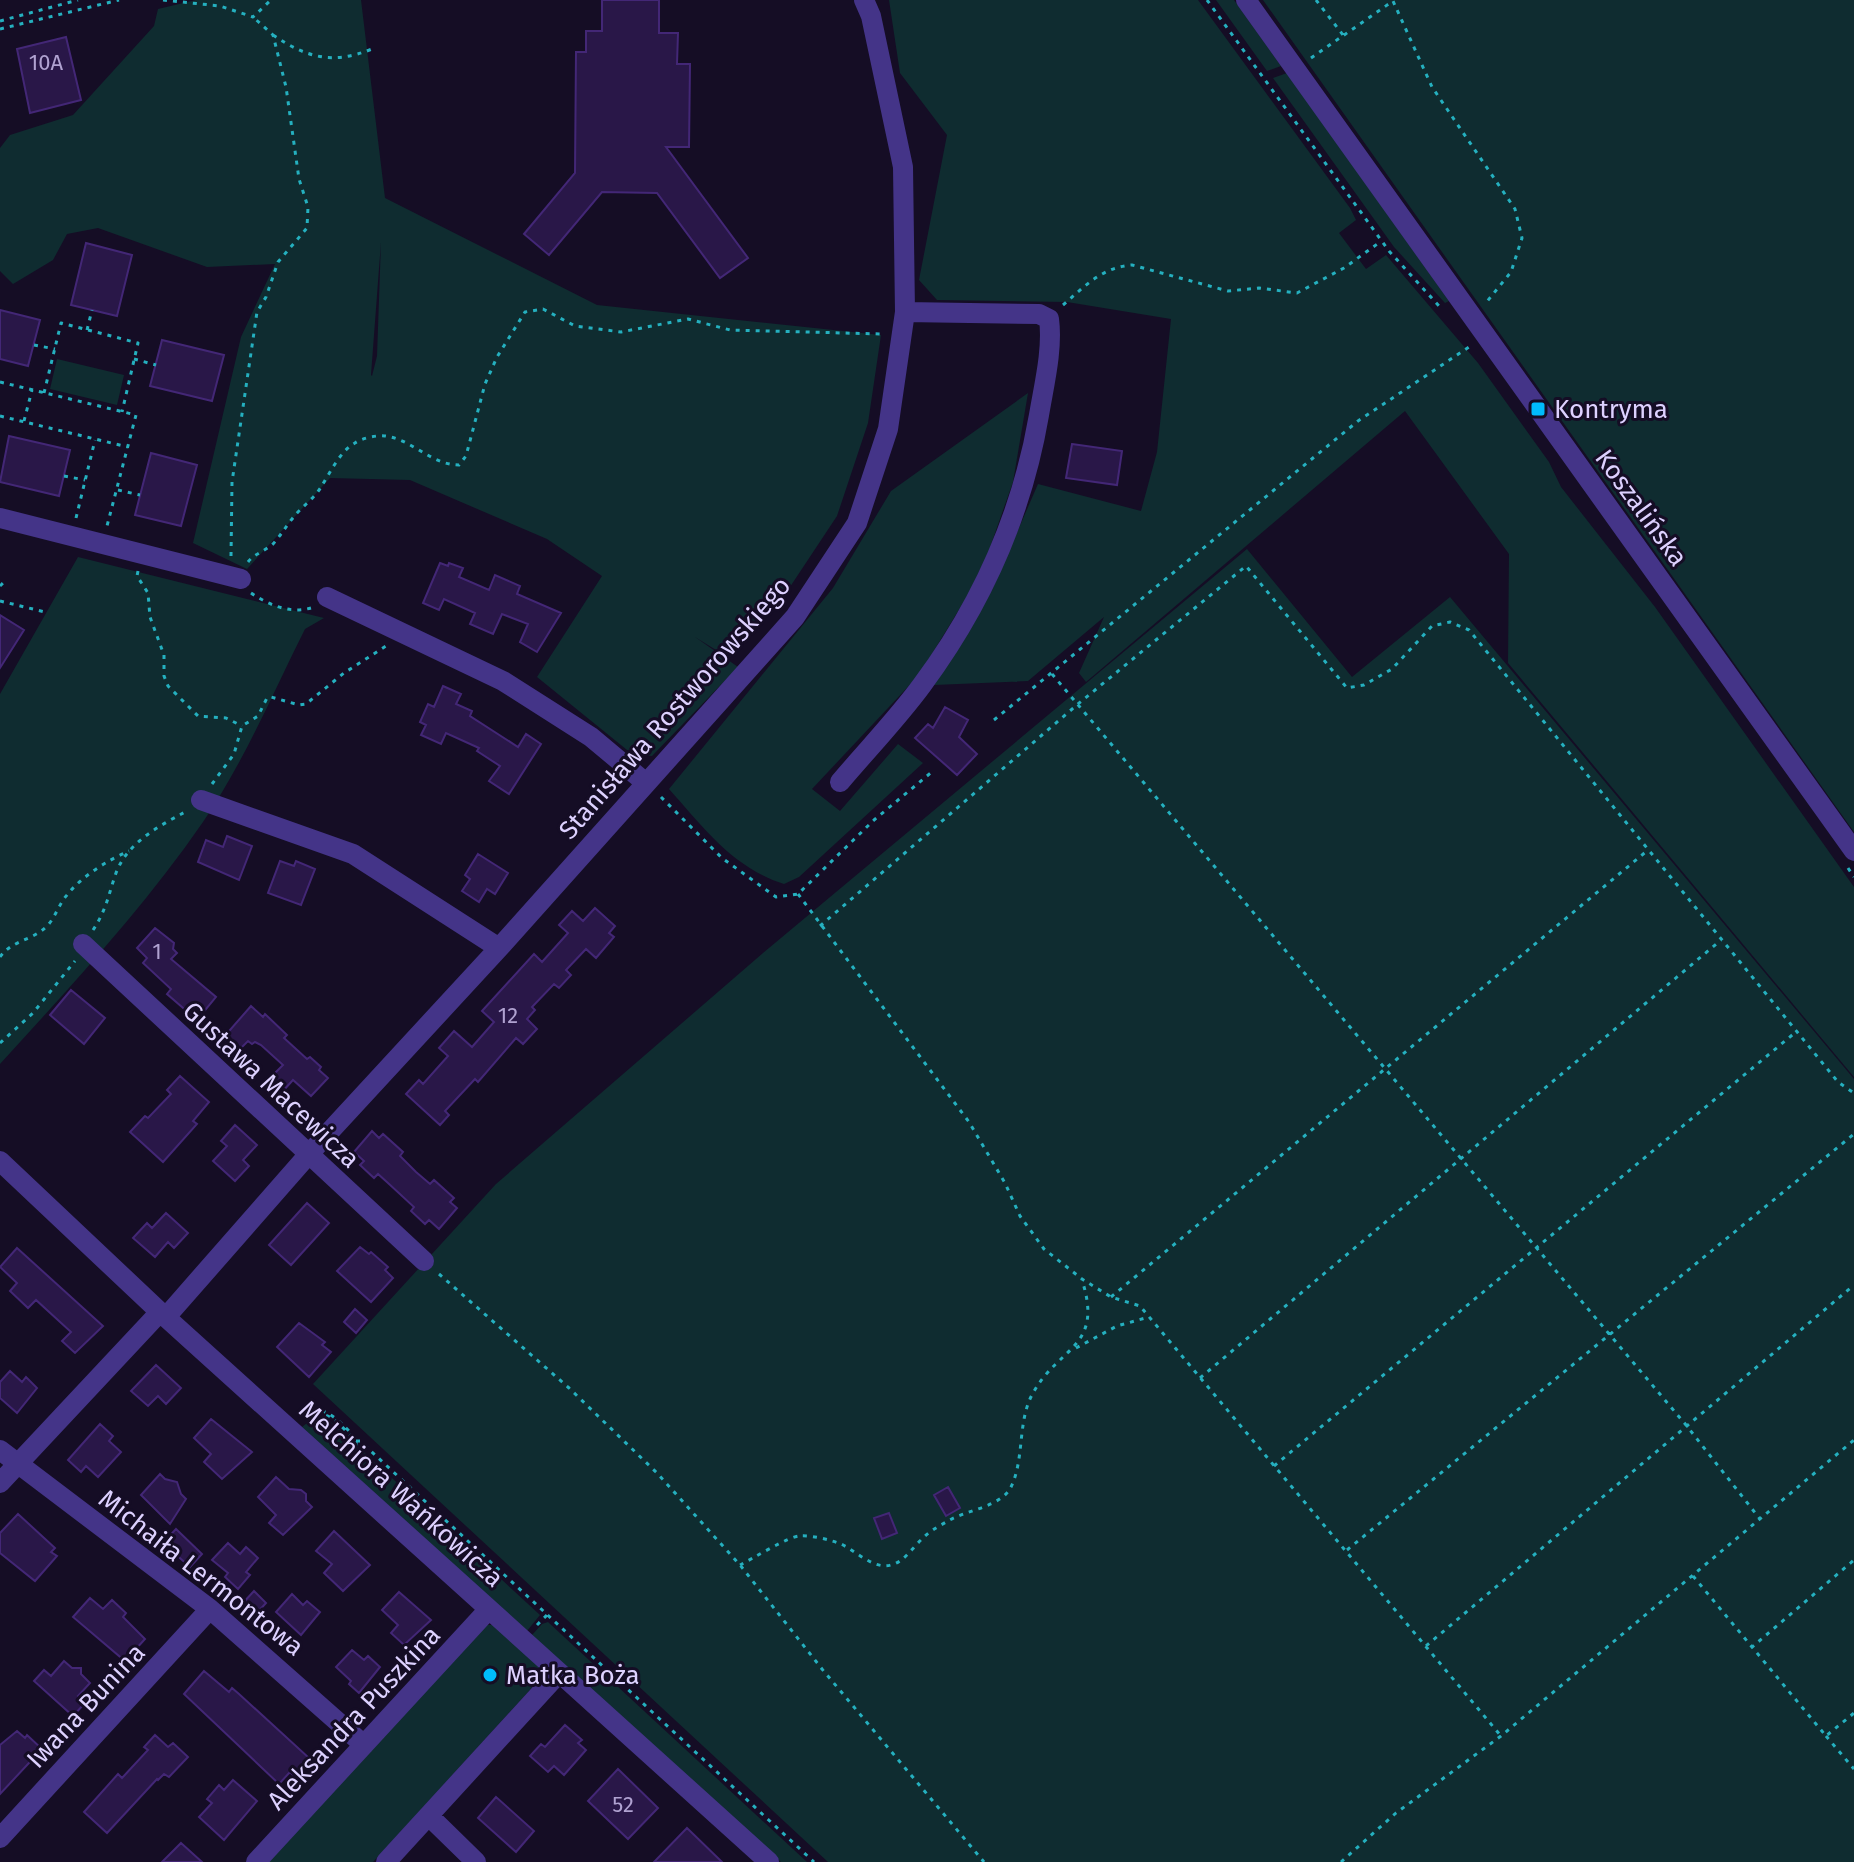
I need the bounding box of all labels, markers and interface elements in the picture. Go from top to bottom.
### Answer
house number: 10A [29,49,64,76]
place label: Kontryma [1554,394,1668,425]
marker: Kontryma [1529,400,1547,418]
street label: Koszalińska [1588,444,1694,572]
street label: Stanisława Rostworowskiego [553,571,797,845]
house number: 1 [152,938,162,965]
street label: Gustawa Macewicza [176,995,366,1175]
house number: 12 [498,1002,518,1029]
street label: Melchiora Wańkowicza [292,1394,510,1594]
street label: Michaiła Lermontowa [92,1483,310,1663]
street label: Aleksandra Puszkina [261,1620,447,1816]
street label: Iwana Bunina [20,1637,152,1775]
place label: Matka Boża [506,1660,640,1691]
marker: Matka Boża [481,1666,499,1684]
house number: 52 [612,1791,634,1818]

